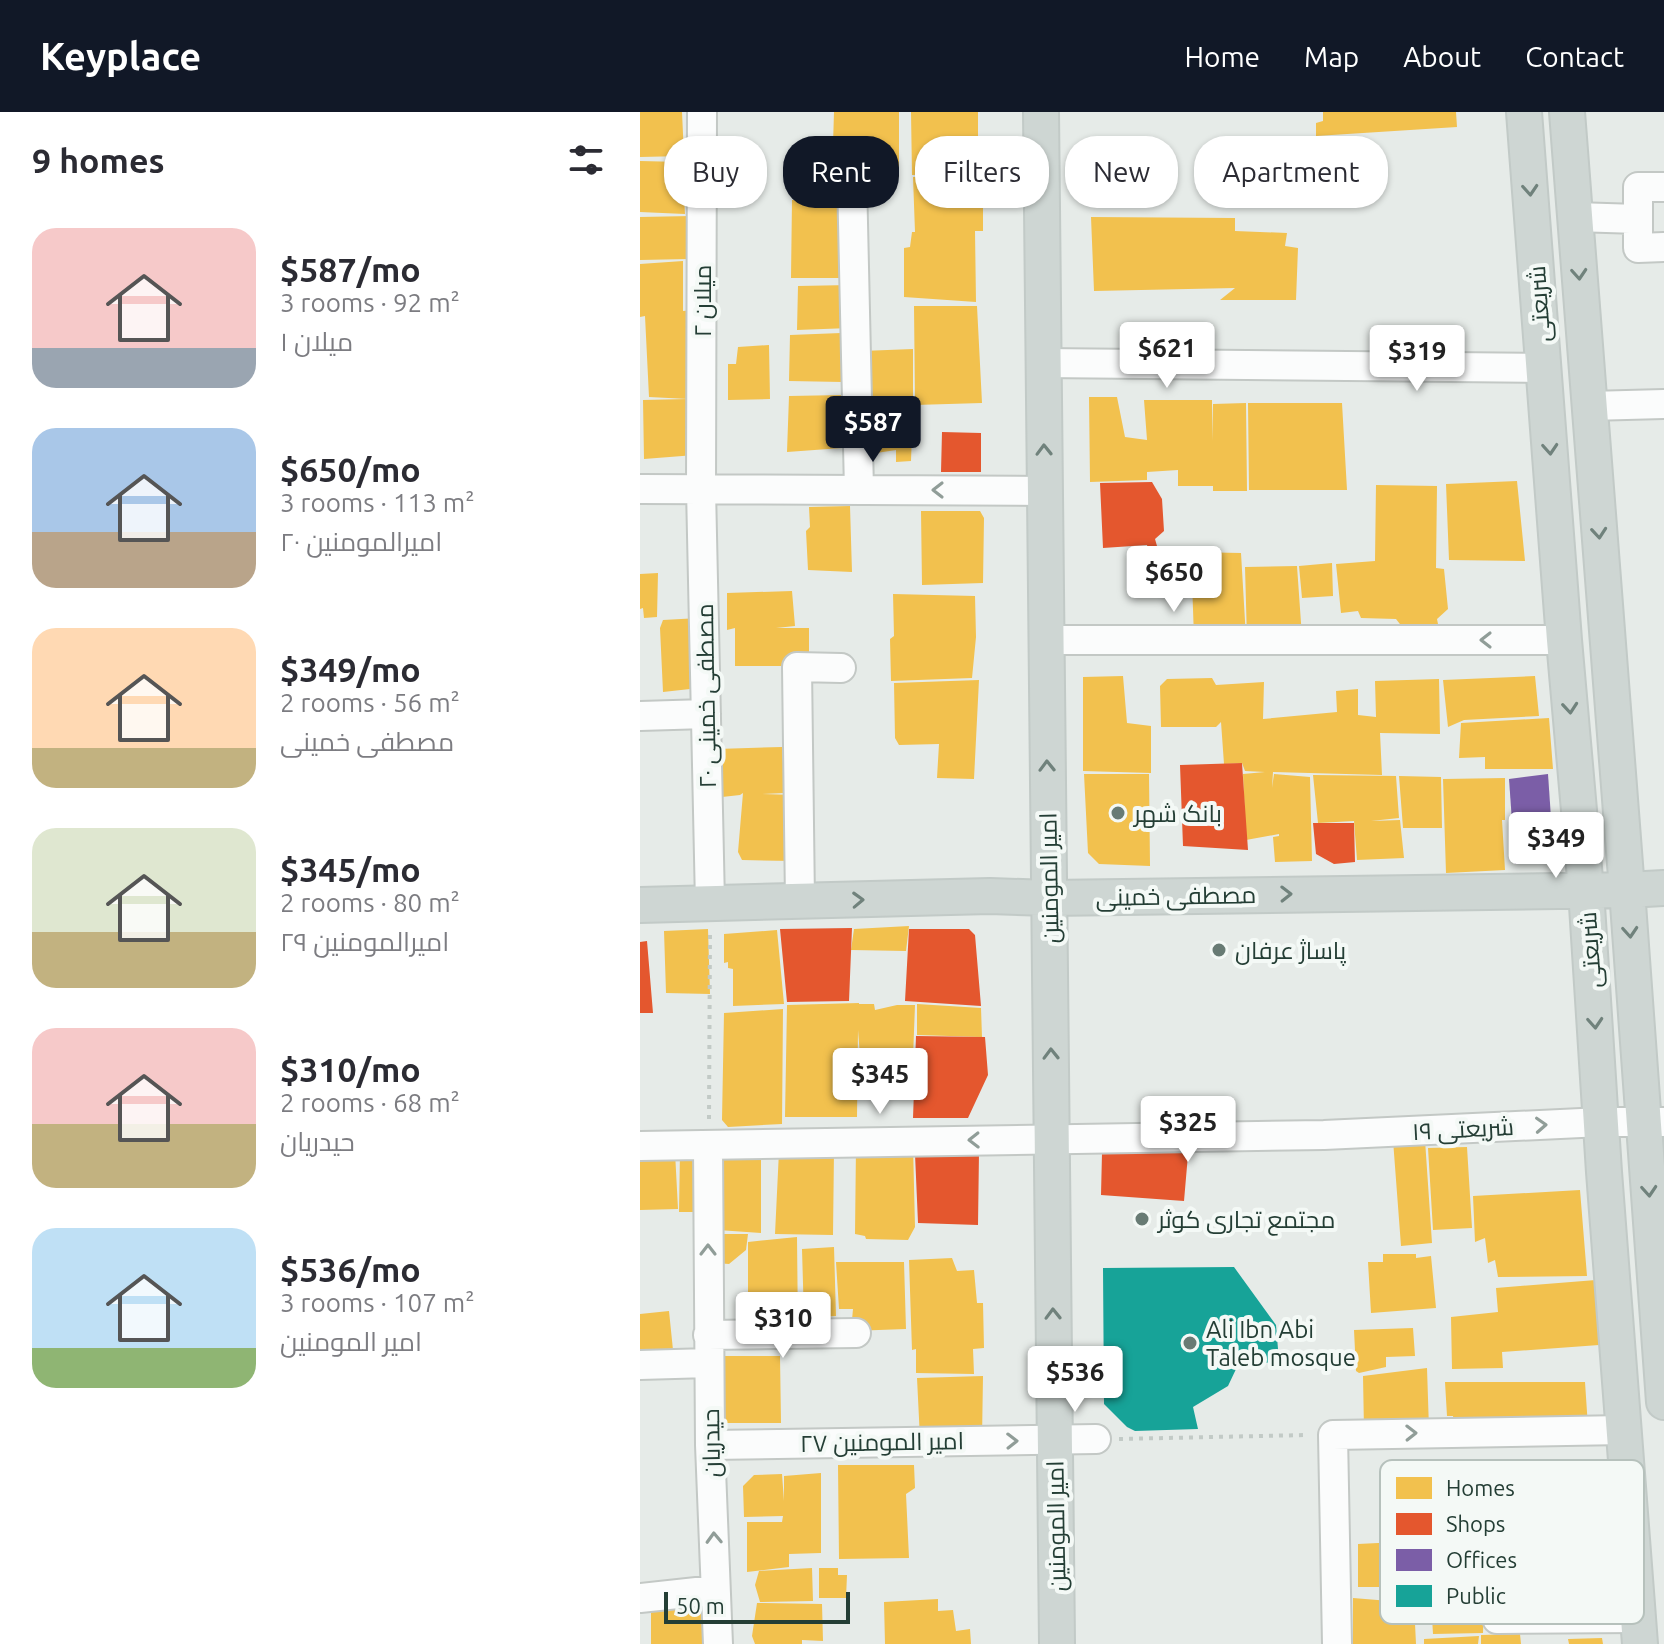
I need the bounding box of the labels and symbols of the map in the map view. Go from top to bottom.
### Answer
one-way arrow [1521,184,1538,197]
street label: میلان ۲ [689,265,717,337]
street label: شریعتی [1523,265,1556,343]
one-way arrow [1570,268,1587,281]
pin: $621 [1120,322,1214,390]
pin: $319 [1370,325,1464,393]
pin: $587 [826,396,920,464]
one-way arrow [1035,443,1053,456]
one-way arrow [1541,443,1558,456]
one-way arrow [931,482,944,499]
one-way arrow [1590,527,1607,540]
pin: $650 [1127,546,1221,614]
street label: مصطفی خمینی ۲۰ [691,603,722,789]
one-way arrow [1479,631,1492,649]
one-way arrow [1561,702,1578,715]
one-way arrow [1039,759,1056,772]
place label: بانک شهر [1132,800,1222,828]
marker: بانک شهر [1109,804,1127,822]
street label: امیر المومنین [1034,812,1065,944]
pin: $349 [1509,812,1603,880]
street label: مصطفی خمینی [1095,881,1257,912]
one-way arrow [1280,886,1293,903]
one-way arrow [852,892,865,909]
street label: شریعتی [1574,911,1607,989]
one-way arrow [1621,926,1638,939]
place label: پاساژ عرفان [1235,937,1347,967]
marker: پاساژ عرفان [1210,941,1228,959]
one-way arrow [1586,1017,1603,1030]
one-way arrow [1042,1047,1060,1060]
pin: $345 [833,1048,927,1116]
pin: $325 [1141,1096,1235,1164]
street label: شریعتی ۱۹ [1411,1113,1515,1146]
one-way arrow [1535,1117,1548,1134]
one-way arrow [967,1132,980,1149]
one-way arrow [1640,1185,1657,1198]
place label: مجتمع تجاری کوثر [1156,1206,1336,1236]
marker: مجتمع تجاری کوثر [1133,1210,1151,1228]
one-way arrow [699,1243,717,1256]
pin: $310 [736,1292,830,1360]
one-way arrow [1045,1307,1062,1320]
place label: Ali Ibn Abi Taleb mosque [1206,1316,1356,1371]
marker: Ali Ibn Abi Taleb mosque [1181,1334,1199,1352]
pin: $536 [1028,1346,1122,1414]
street label: حیدریان [697,1408,726,1478]
one-way arrow [1405,1425,1418,1442]
street label: امیر المومنین ۲۷ [800,1427,964,1458]
one-way arrow [1006,1432,1019,1449]
street label: امیر المومنین [1041,1460,1072,1592]
legend [1380,1460,1644,1624]
text: Homes [1446,1475,1515,1500]
text: Shops [1446,1511,1505,1536]
one-way arrow [705,1531,722,1544]
text: Offices [1446,1547,1517,1572]
text: Public [1446,1583,1506,1608]
scale bar [664,1588,850,1624]

